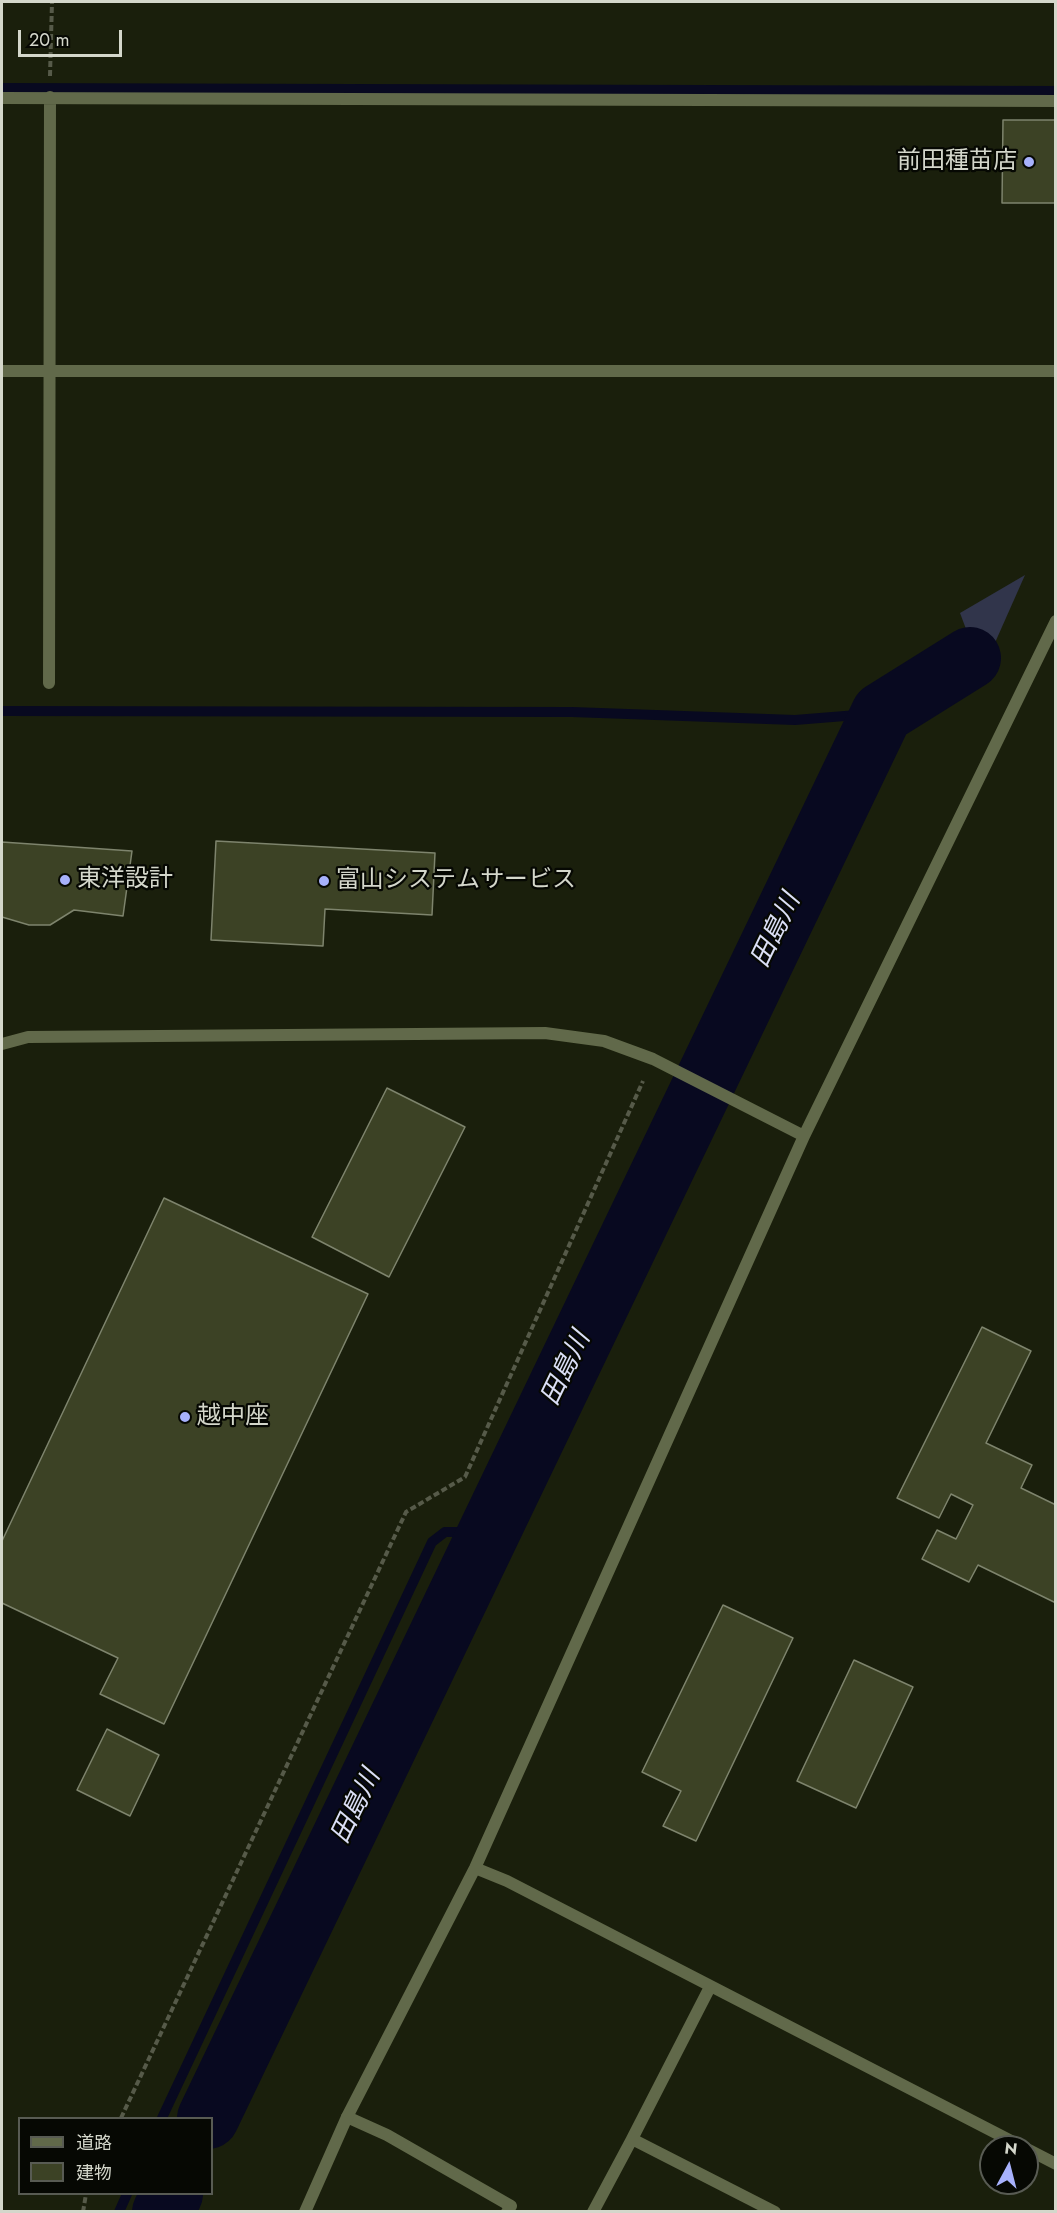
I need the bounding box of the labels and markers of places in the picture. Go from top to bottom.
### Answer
place label: 前田種苗店 [897,148,1017,176]
marker: 前田種苗店 [1022,155,1036,169]
place label: 東洋設計 [77,866,173,894]
place label: 富山システムサービス [336,867,576,895]
marker: 東洋設計 [58,873,72,887]
marker: 富山システムサービス [317,874,331,888]
place label: 越中座 [197,1403,269,1431]
marker: 越中座 [178,1410,192,1424]

